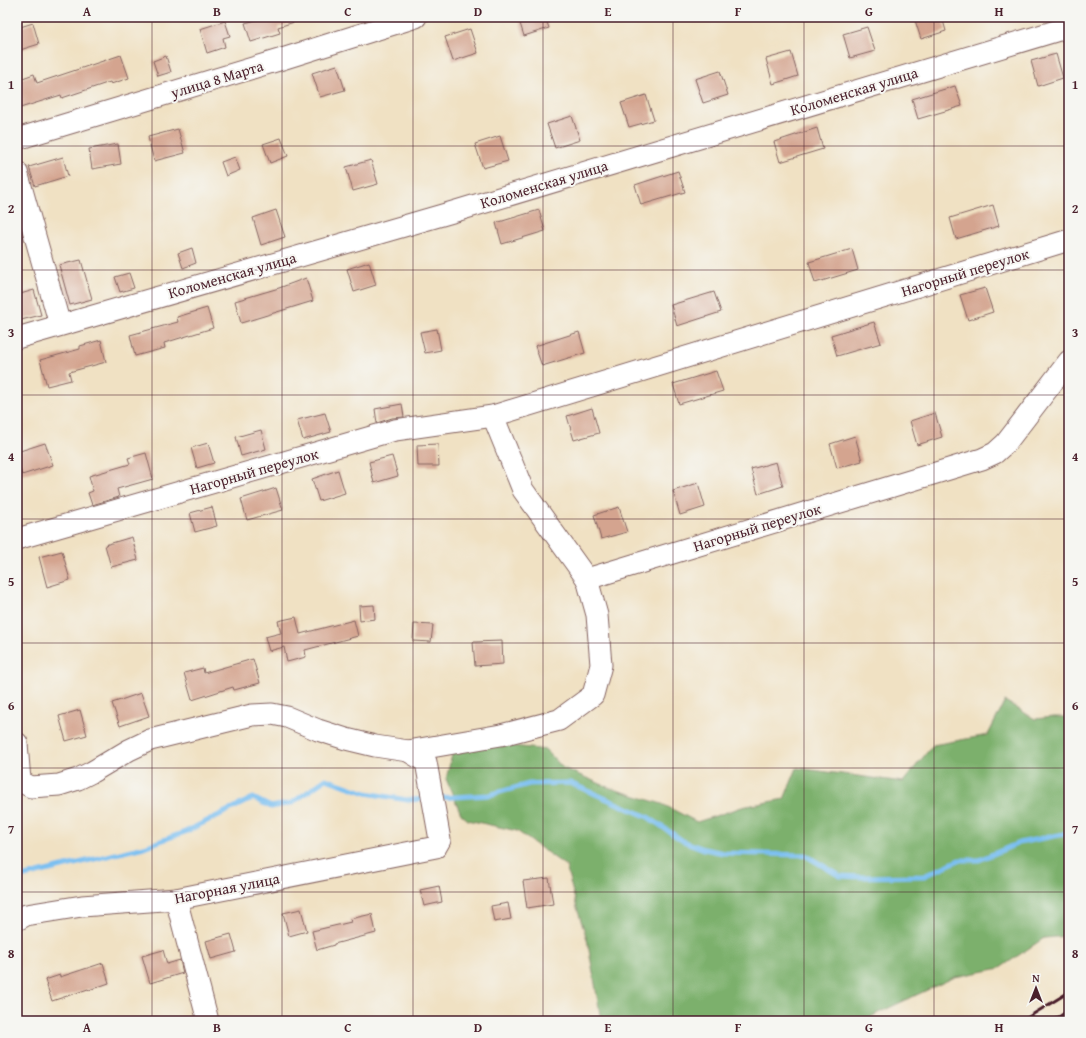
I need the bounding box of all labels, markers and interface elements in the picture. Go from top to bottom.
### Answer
text: A [83,2,92,21]
text: B [213,2,221,21]
text: C [344,2,352,21]
text: D [474,2,482,21]
text: E [605,2,612,21]
text: F [735,2,742,21]
text: G [865,2,873,21]
text: H [994,2,1004,21]
street label: улица 8 Марта [167,55,267,103]
street label: Коломенская улица [788,61,921,120]
text: 1 [8,75,14,94]
text: 1 [1072,75,1078,94]
street label: Коломенская улица [478,154,611,213]
text: 2 [8,199,15,218]
text: 2 [1072,199,1079,218]
street label: Нагорный переулок [899,243,1032,301]
street label: Коломенская улица [166,246,299,303]
text: 3 [8,323,14,342]
text: 3 [1072,323,1078,342]
street label: Нагорный переулок [187,443,321,499]
text: 4 [8,447,15,466]
text: 4 [1072,447,1079,466]
street label: Нагорный переулок [691,498,824,556]
text: 5 [8,572,15,591]
text: 5 [1072,572,1079,591]
text: 6 [8,696,15,715]
text: 6 [1072,696,1079,715]
text: 7 [8,820,15,839]
text: 7 [1072,820,1079,839]
street label: Нагорная улица [173,867,282,908]
text: 8 [8,944,15,963]
text: 8 [1072,944,1079,963]
north arrow [1016,968,1056,1008]
text: N [1032,970,1040,986]
text: A [83,1018,92,1037]
text: B [213,1018,221,1037]
text: C [344,1018,352,1037]
text: D [474,1018,482,1037]
text: E [605,1018,612,1037]
text: F [735,1018,742,1037]
text: G [865,1018,873,1037]
text: H [994,1018,1004,1037]

